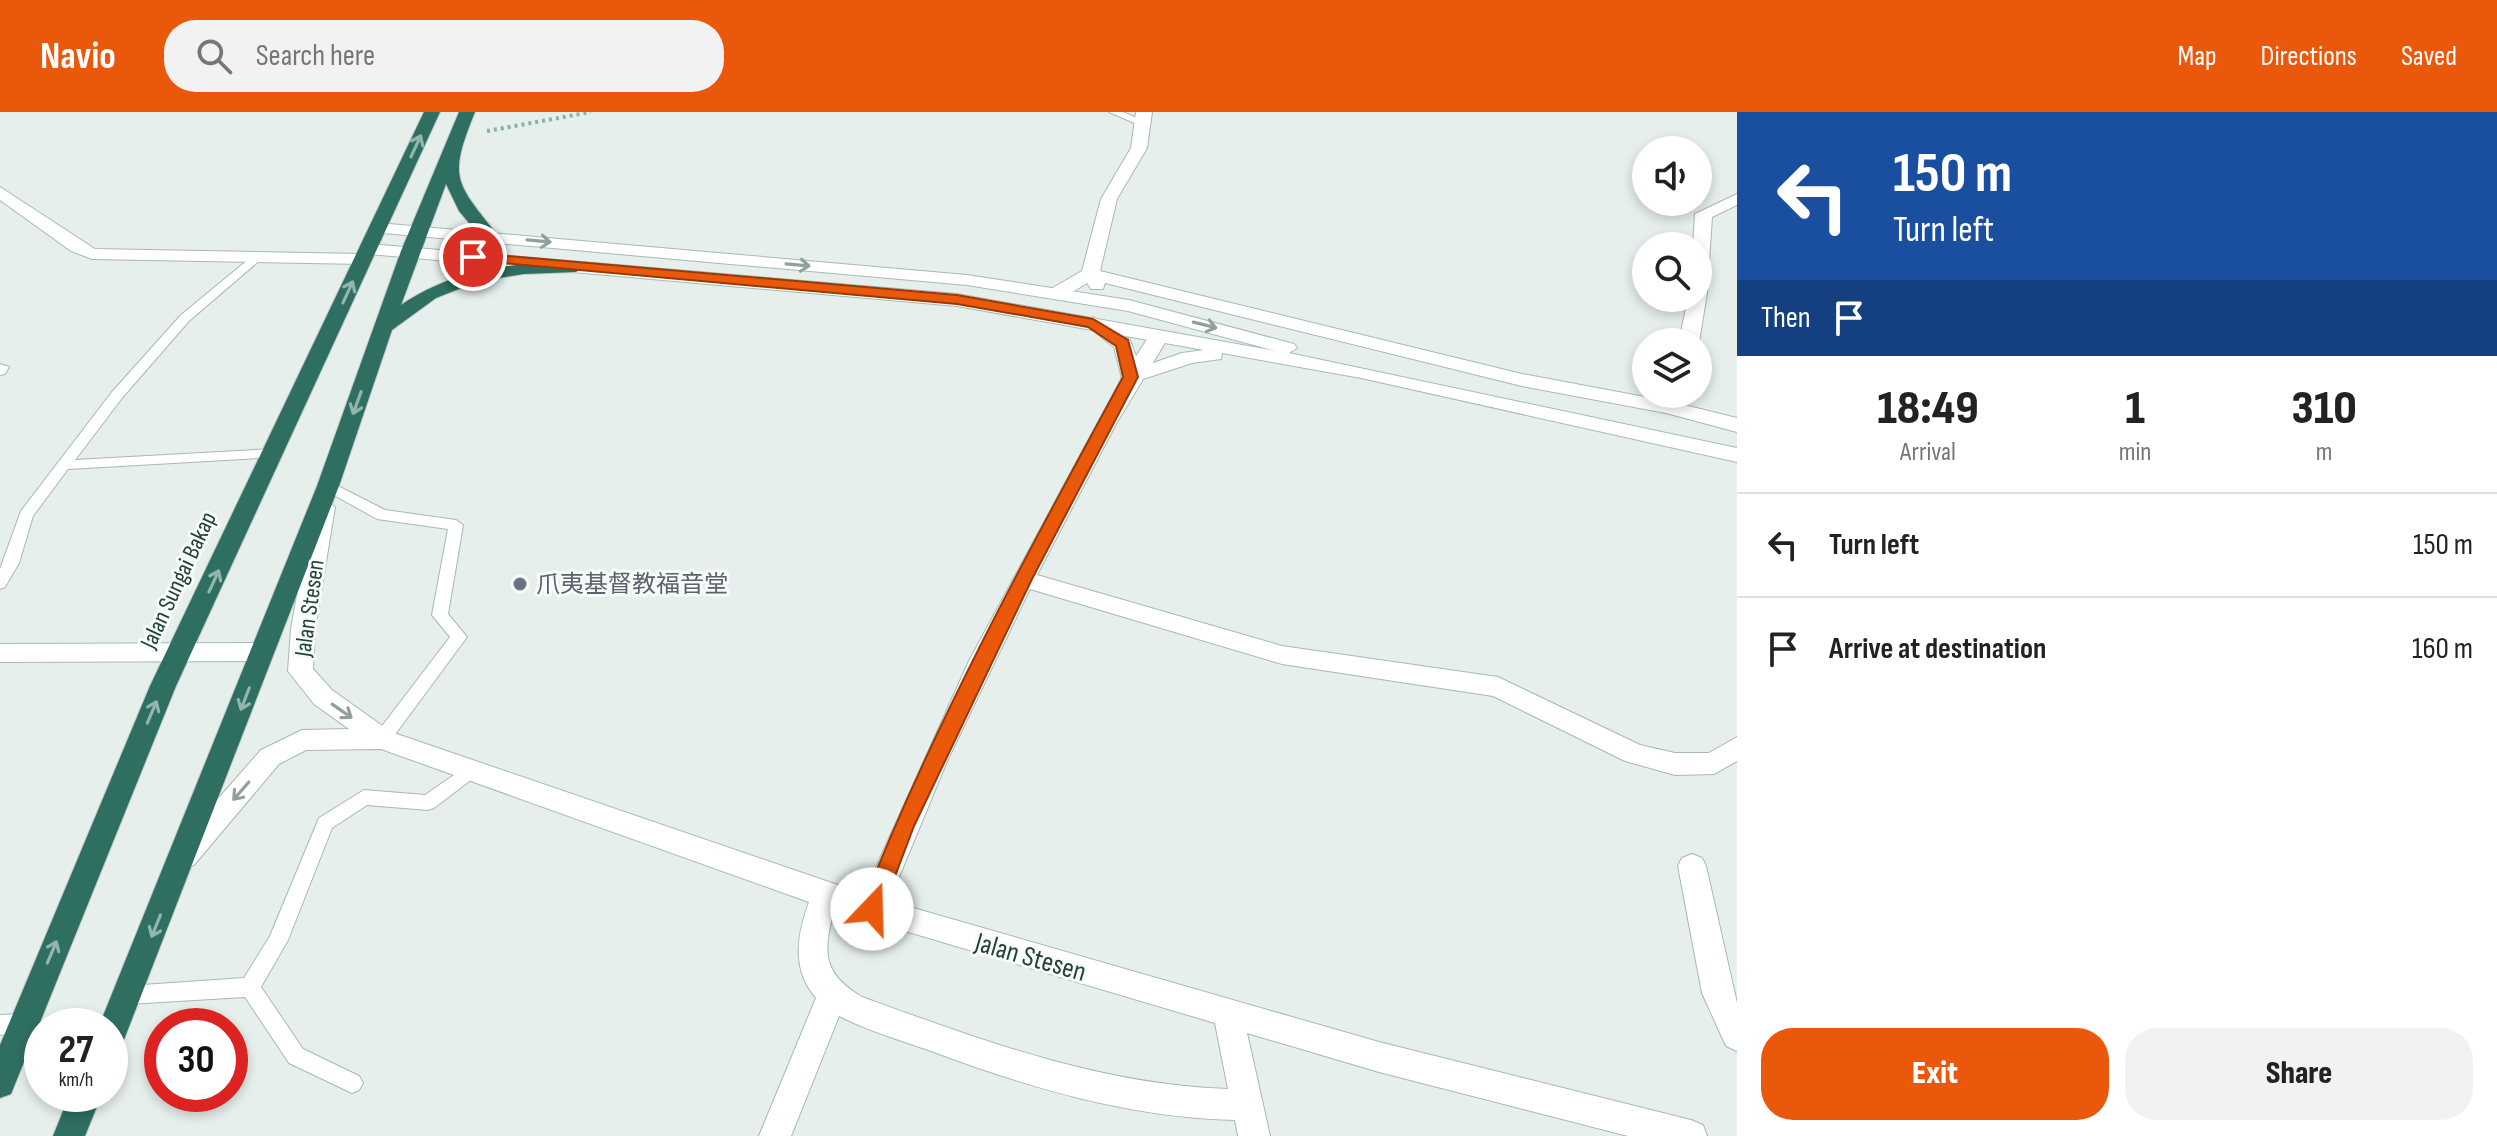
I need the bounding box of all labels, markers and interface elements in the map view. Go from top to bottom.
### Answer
search box [164,20,724,92]
text: Navio [40,34,116,79]
icon: search [192,34,236,78]
text: Search here [256,38,375,74]
text: Map [2178,40,2217,73]
text: Directions [2261,40,2357,73]
text: Saved [2401,40,2457,73]
one-way arrow [410,134,425,159]
map controls [1632,136,1712,408]
button: sound [1632,136,1712,216]
text: 150 m [1893,141,2012,208]
icon: left [1761,144,1865,248]
text: Turn left [1893,209,1994,252]
pin [439,223,507,291]
button: search [1632,232,1712,312]
one-way arrow [525,234,552,249]
icon: arrive [451,235,495,279]
one-way arrow [784,258,811,273]
one-way arrow [341,281,356,305]
icon: arrive [1827,296,1871,340]
text: Then [1761,300,1811,336]
one-way arrow [1191,318,1217,333]
button: layers [1632,328,1712,408]
text: 18:49 [1877,380,1979,437]
text: 1 [2125,380,2145,437]
text: 310 [2292,380,2357,437]
one-way arrow [349,391,363,415]
text: Arrival [1900,437,1956,468]
text: min [2119,437,2151,468]
text: m [2316,437,2333,468]
street label: Jalan Sungai Bakap [134,507,223,654]
icon: left [1761,523,1805,567]
text: Turn left [1829,527,1919,563]
text: 150 m [2413,527,2473,563]
street label: Jalan Stesen [288,558,331,659]
one-way arrow [207,570,222,594]
place label: 爪夷基督教福音堂 [536,570,728,599]
marker: 爪夷基督教福音堂 [511,575,529,593]
icon: arrive [1761,627,1805,671]
text: Arrive at destination [1829,631,2046,667]
text: 160 m [2412,631,2473,667]
one-way arrow [237,686,251,711]
one-way arrow [146,700,160,725]
one-way arrow [330,703,352,719]
one-way arrow [232,781,250,801]
position arrow [830,867,914,951]
one-way arrow [147,913,162,938]
street label: Jalan Stesen [970,926,1090,989]
one-way arrow [45,940,60,965]
speed limit sign: 30 [144,1008,248,1112]
text: 27 [59,1026,93,1074]
button: Exit [1761,1028,2109,1120]
button: Share [2125,1028,2473,1120]
text: km/h [59,1068,93,1092]

